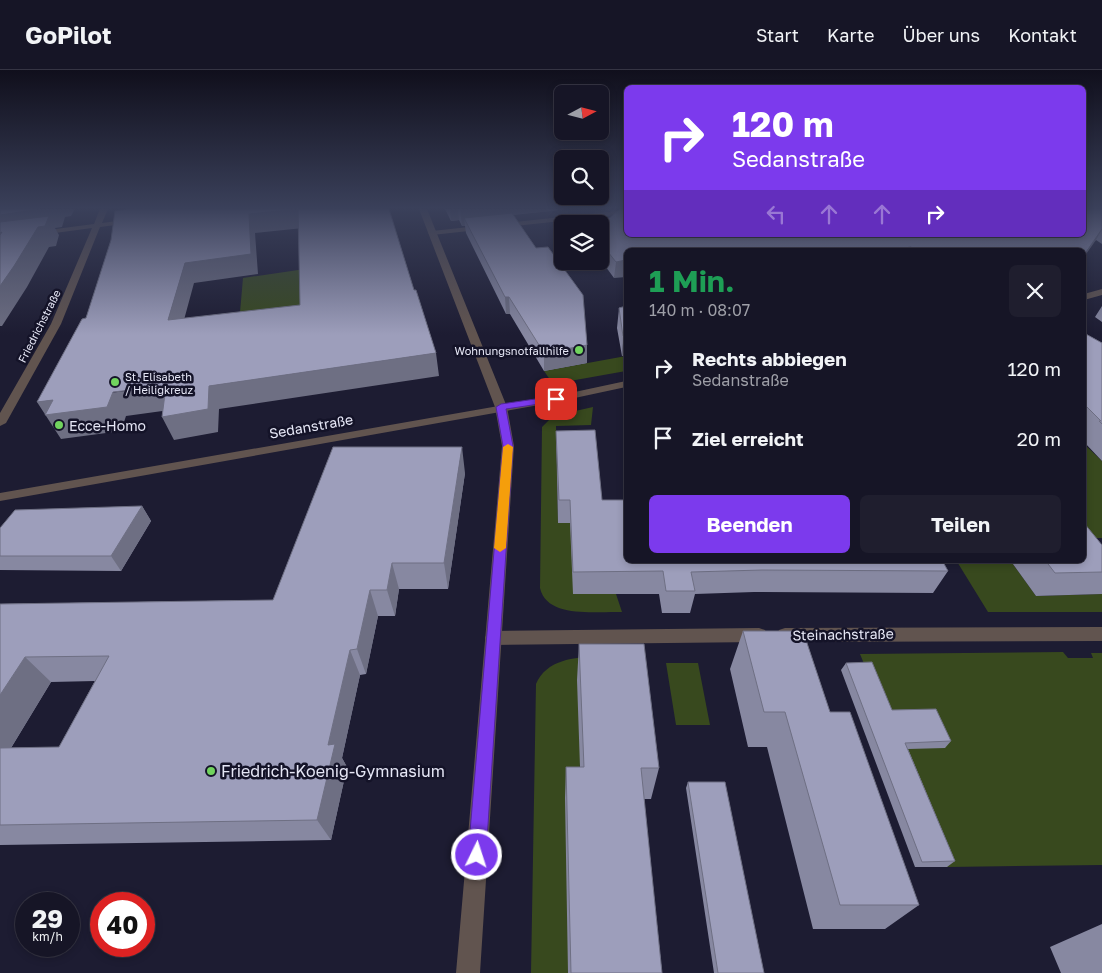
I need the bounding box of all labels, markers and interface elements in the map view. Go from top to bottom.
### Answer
text: GoPilot [25,20,112,49]
text: Start [756,24,799,46]
text: Karte [827,24,874,46]
text: Über uns [902,24,980,46]
text: Kontakt [1008,24,1077,46]
north arrow [554,85,609,140]
map controls [554,85,609,270]
text: 120 m [732,103,834,145]
icon: right [649,105,714,170]
text: Sedanstraße [732,145,865,172]
button: search [554,150,609,205]
icon: left [762,200,790,228]
icon: ahead [815,200,843,228]
icon: ahead [868,200,896,228]
icon: right [921,200,949,228]
button: layers [554,215,609,270]
text: 1 Min. [649,263,735,299]
button: close [1009,265,1061,317]
street label: Friedrichstraße [15,287,63,365]
text: 140 m · 08:07 [649,300,750,320]
place label: Wohnungsnotfallhilfe [455,344,569,357]
marker: Wohnungsnotfallhilfe [573,344,585,356]
text: Rechts abbiegen [692,347,847,370]
icon: right [649,354,677,382]
text: 120 m [1007,357,1061,380]
place label: St. Elisabeth / Heiligkreuz [125,370,193,396]
text: Sedanstraße [692,370,789,390]
marker: St. Elisabeth / Heiligkreuz [109,376,121,388]
pin [535,378,577,420]
icon: arrive [542,385,570,413]
street label: Sedanstraße [268,410,354,442]
place label: Ecce-Homo [69,417,146,434]
marker: Ecce-Homo [53,419,65,431]
icon: arrive [649,424,677,452]
text: Ziel erreicht [692,427,804,450]
text: 20 m [1017,427,1061,450]
button: Beenden [649,495,850,553]
button: Teilen [860,495,1061,553]
street label: Steinachstraße [792,625,894,643]
place label: Friedrich-Koenig-Gymnasium [221,761,445,781]
marker: Friedrich-Koenig-Gymnasium [205,765,217,777]
position arrow [450,828,502,880]
speed limit sign: 40 [90,892,155,957]
text: 29 [32,903,63,934]
text: km/h [32,929,63,944]

